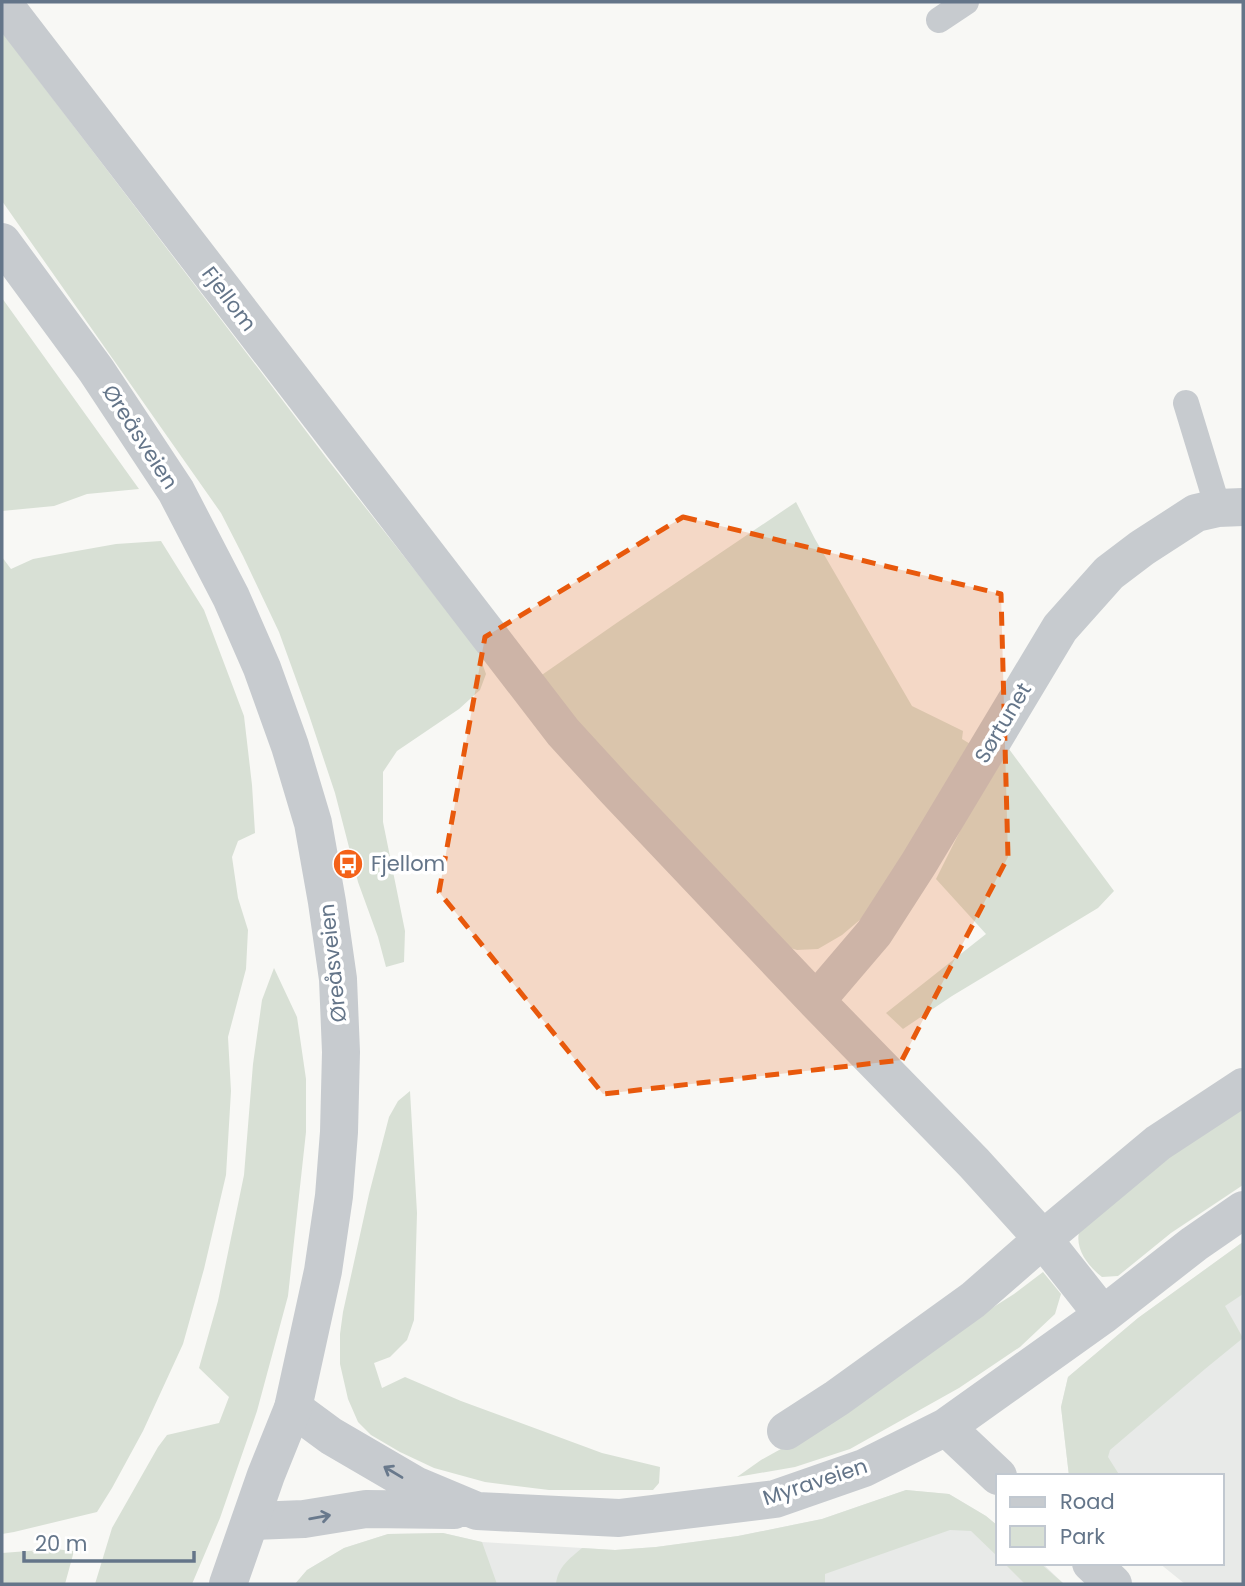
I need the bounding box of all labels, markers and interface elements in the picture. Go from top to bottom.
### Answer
street label: Fjellom [195,260,263,337]
street label: Øreåsveien [96,379,185,495]
street label: Sørtunet [967,677,1038,768]
bus stop icon: Fjellom [331,847,365,881]
place label: Fjellom [371,849,445,878]
street label: Øreåsveien [312,902,353,1024]
street label: Myraveien [759,1451,871,1512]
one-way arrow [384,1465,404,1479]
legend [996,1474,1224,1565]
text: Road [1060,1487,1115,1516]
one-way arrow [308,1510,331,1523]
scale bar [24,1520,194,1564]
text: Park [1060,1522,1105,1551]
text: 20 m [35,1529,88,1558]

